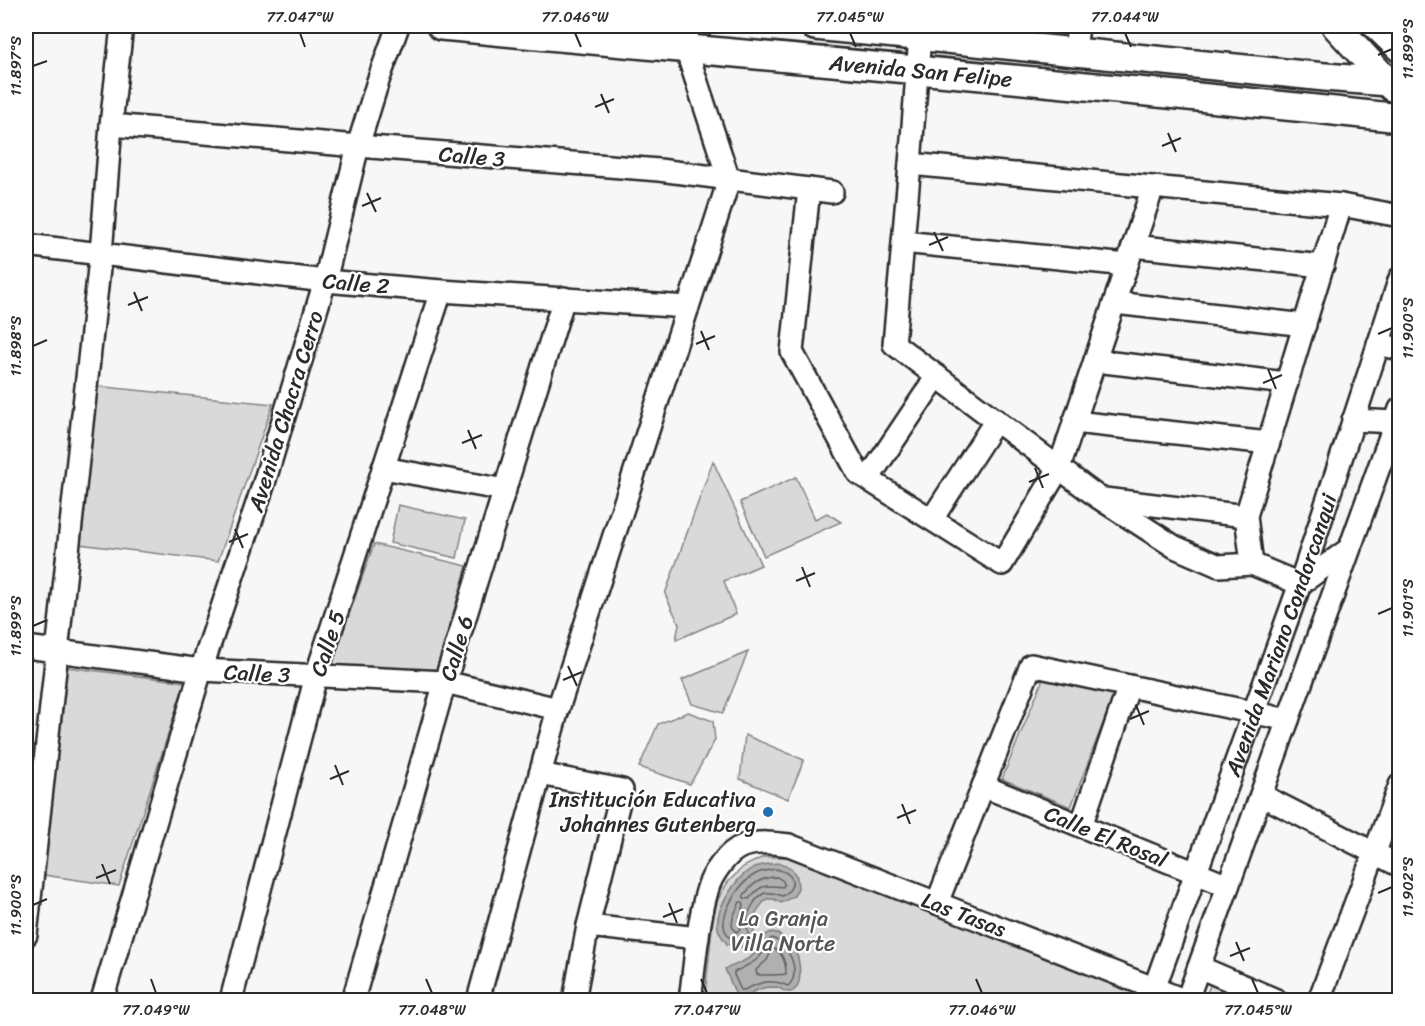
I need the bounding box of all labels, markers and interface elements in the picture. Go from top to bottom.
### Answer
text: 77.047°W [266,4,334,30]
text: 77.046°W [541,4,609,30]
text: 77.045°W [816,4,884,30]
text: 77.044°W [1091,4,1159,30]
text: 11.899°S [1395,18,1421,79]
text: 11.897°S [3,35,29,96]
street label: Avenida San Felipe [827,43,1014,99]
street label: Calle 3 [437,134,507,179]
street label: Calle 2 [321,261,391,306]
text: 11.900°S [1395,297,1421,359]
street label: Avenida Chacra Cerro [236,306,335,518]
text: 11.898°S [3,315,29,376]
street label: Avenida Mariano Condorcanqui [1213,488,1349,783]
text: 11.901°S [1395,578,1421,637]
text: 11.899°S [3,595,29,656]
street label: Calle 5 [298,605,356,681]
street label: Calle 6 [428,610,485,686]
street label: Calle 3 [223,652,291,695]
place label: Institución Educativa Johannes Gutenberg [548,780,756,844]
street label: Calle El Rosal [1038,794,1174,879]
marker: Institución Educativa Johannes Gutenberg [761,805,775,819]
text: 11.902°S [1395,856,1421,917]
text: 11.900°S [3,874,29,936]
street label: Las Tasas [916,880,1012,948]
park label: La Granja Villa Norte [731,899,835,963]
text: 77.049°W [122,997,190,1023]
text: 77.048°W [398,997,466,1023]
text: 77.047°W [673,997,741,1023]
text: 77.046°W [948,997,1016,1023]
text: 77.045°W [1224,997,1292,1023]

